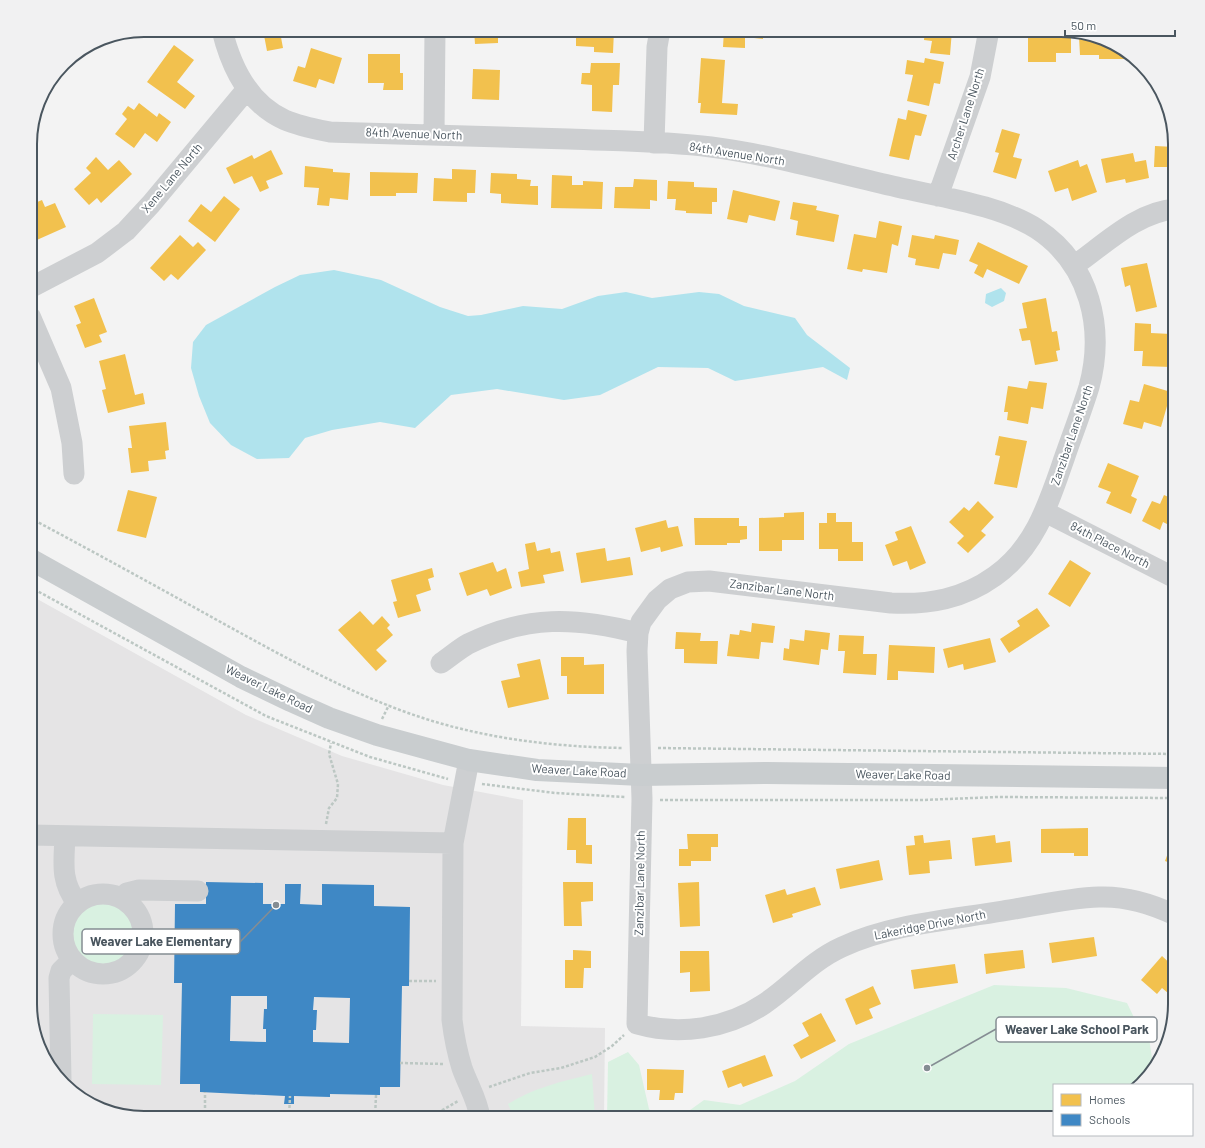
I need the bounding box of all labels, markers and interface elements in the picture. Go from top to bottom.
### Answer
scale bar [1065,12,1175,38]
text: 50 m [1071,18,1096,32]
street label: Archer Lane North [944,66,986,161]
street label: 84th Avenue North [365,124,463,142]
street label: 84th Avenue North [688,139,786,167]
street label: Xene Lane North [138,140,204,215]
street label: Zanzibar Lane North [1047,383,1095,487]
street label: 84th Place North [1068,518,1152,570]
street label: Zanzibar Lane North [729,576,835,602]
street label: Weaver Lake Road [224,661,315,715]
street label: Weaver Lake Road [531,761,627,779]
street label: Weaver Lake Road [855,766,951,782]
street label: Zanzibar Lane North [631,830,647,936]
street label: Lakeridge Drive North [873,906,987,942]
callout: Weaver Lake Elementary [82,929,240,954]
text: Weaver Lake Elementary [90,933,232,949]
callout: Weaver Lake School Park [996,1017,1157,1042]
text: Weaver Lake School Park [1005,1021,1149,1037]
legend [1053,1084,1193,1136]
text: Homes [1089,1092,1126,1106]
text: Schools [1089,1112,1130,1126]

